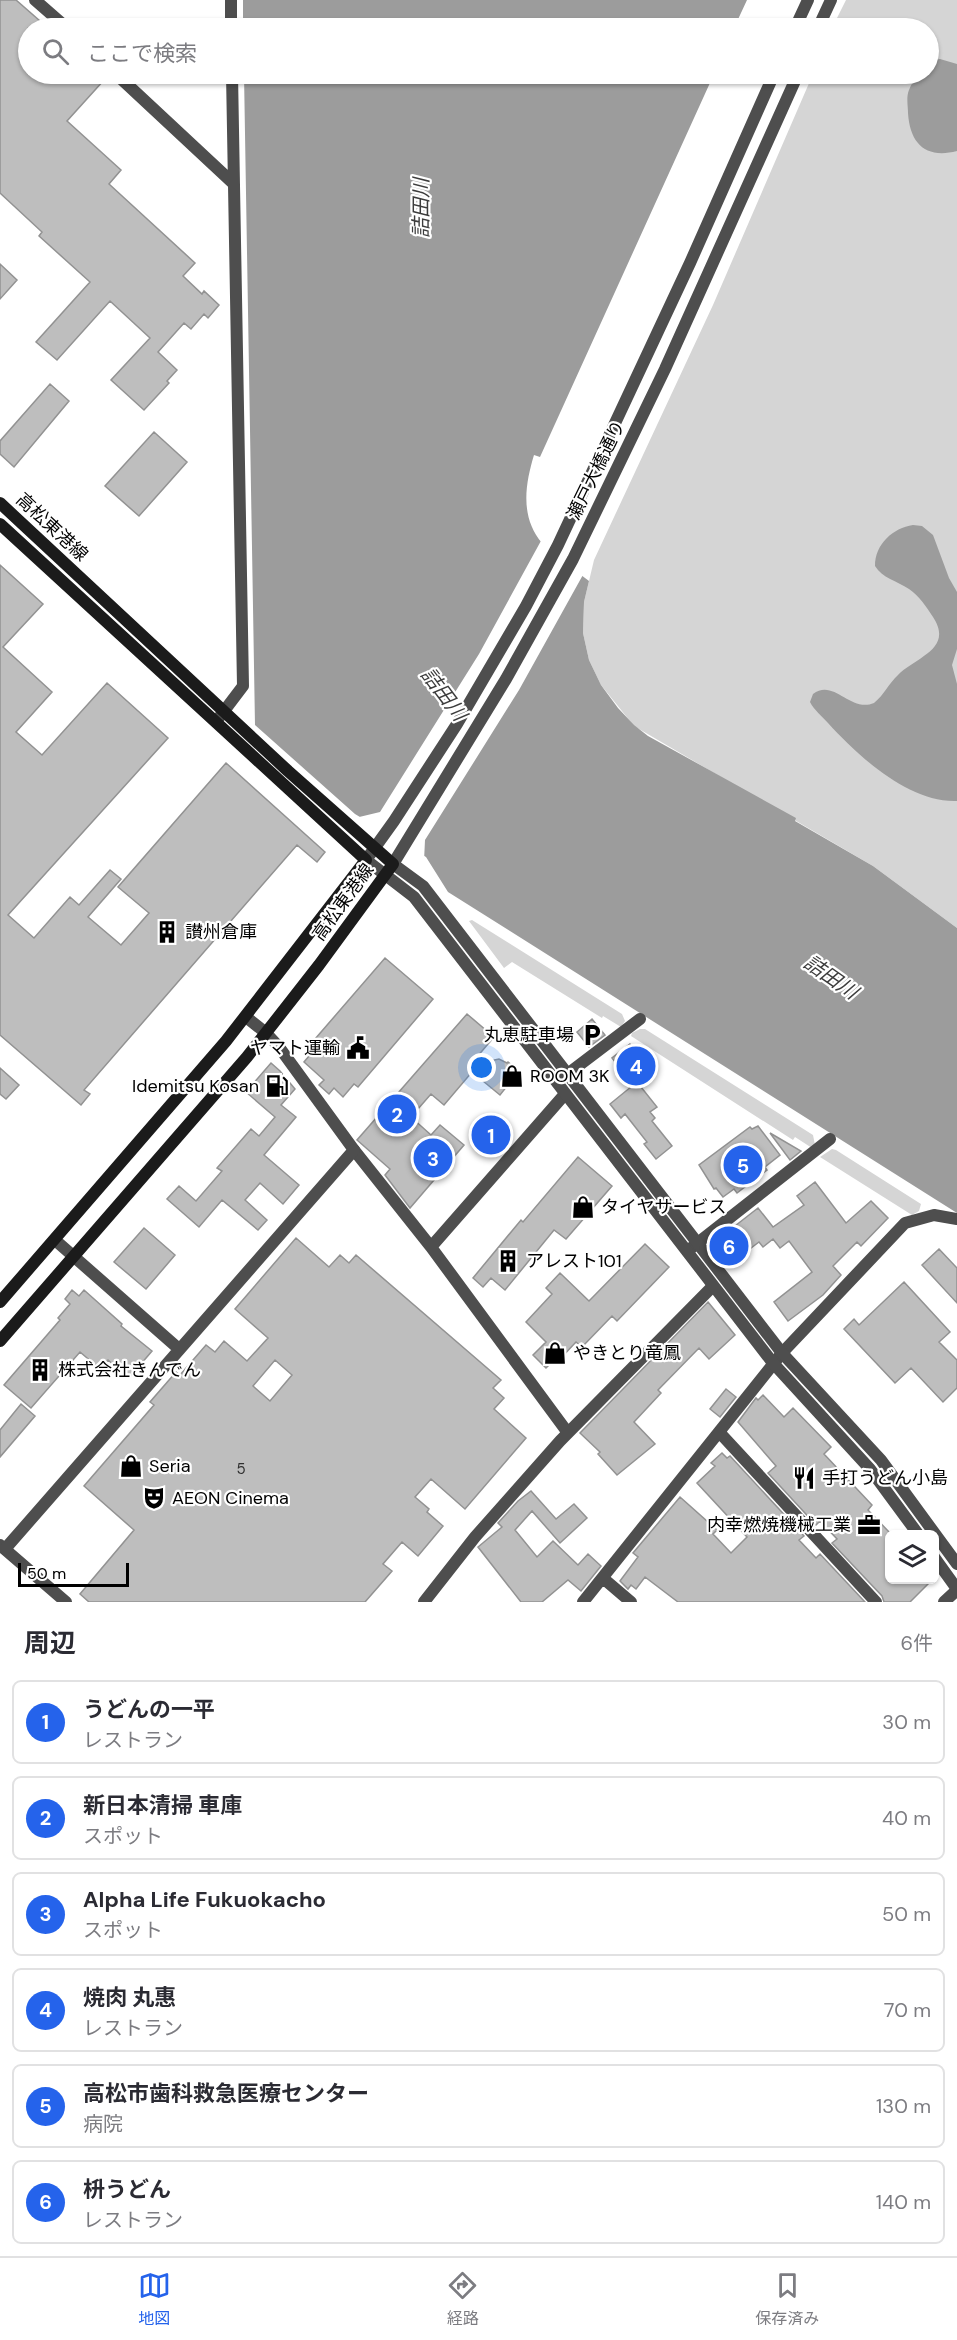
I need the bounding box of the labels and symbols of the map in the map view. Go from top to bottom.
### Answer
water label: 詰田川 [408,176,434,238]
street label: 瀬戸大橋通り [562,416,630,524]
street label: 高松東港線 [11,488,93,566]
water label: 詰田川 [416,662,474,727]
street label: 高松東港線 [307,859,379,945]
building icon: 讃州倉庫 [154,919,180,945]
place label: 讃州倉庫 [185,920,257,944]
water label: 詰田川 [799,949,865,1006]
parking icon: 丸恵駐車場 [579,1022,605,1048]
place label: 丸恵駐車場 [484,1023,574,1047]
public building icon: ヤマト運輸 [345,1035,371,1061]
place label: ヤマト運輸 [250,1036,340,1060]
pin: 4 [616,1044,656,1088]
your location [467,1053,496,1082]
shop icon: ROOM 3K [499,1063,525,1089]
place label: ROOM 3K [530,1064,610,1088]
fuel station icon: Idemitsu Kosan [264,1073,290,1099]
place label: Idemitsu Kosan [132,1074,259,1098]
pin: 2 [378,1092,416,1136]
pin: 1 [472,1112,510,1158]
pin: 3 [414,1136,452,1180]
pin: 5 [724,1142,762,1188]
shop icon: タイヤサービス [570,1194,596,1220]
place label: タイヤサービス [601,1195,726,1219]
pin: 6 [710,1224,748,1268]
building icon: アレスト101 [495,1248,521,1274]
place label: アレスト101 [526,1249,622,1273]
shop icon: やきとり竜鳳 [542,1340,568,1366]
place label: やきとり竜鳳 [573,1341,681,1365]
building icon: 株式会社きんでん [27,1357,53,1383]
place label: 株式会社きんでん [58,1358,201,1382]
shop icon: Seria [118,1453,144,1479]
place label: Seria [149,1454,190,1478]
house number: 5 [236,1459,246,1479]
restaurant icon: 手打うどん小島 [791,1465,817,1491]
place label: 手打うどん小島 [822,1466,948,1490]
theatre icon: AEON Cinema [141,1485,167,1511]
place label: AEON Cinema [172,1486,289,1510]
office icon: 内幸燃焼機械工業 [856,1512,882,1538]
place label: 内幸燃焼機械工業 [707,1513,851,1537]
scale bar [18,1560,129,1588]

